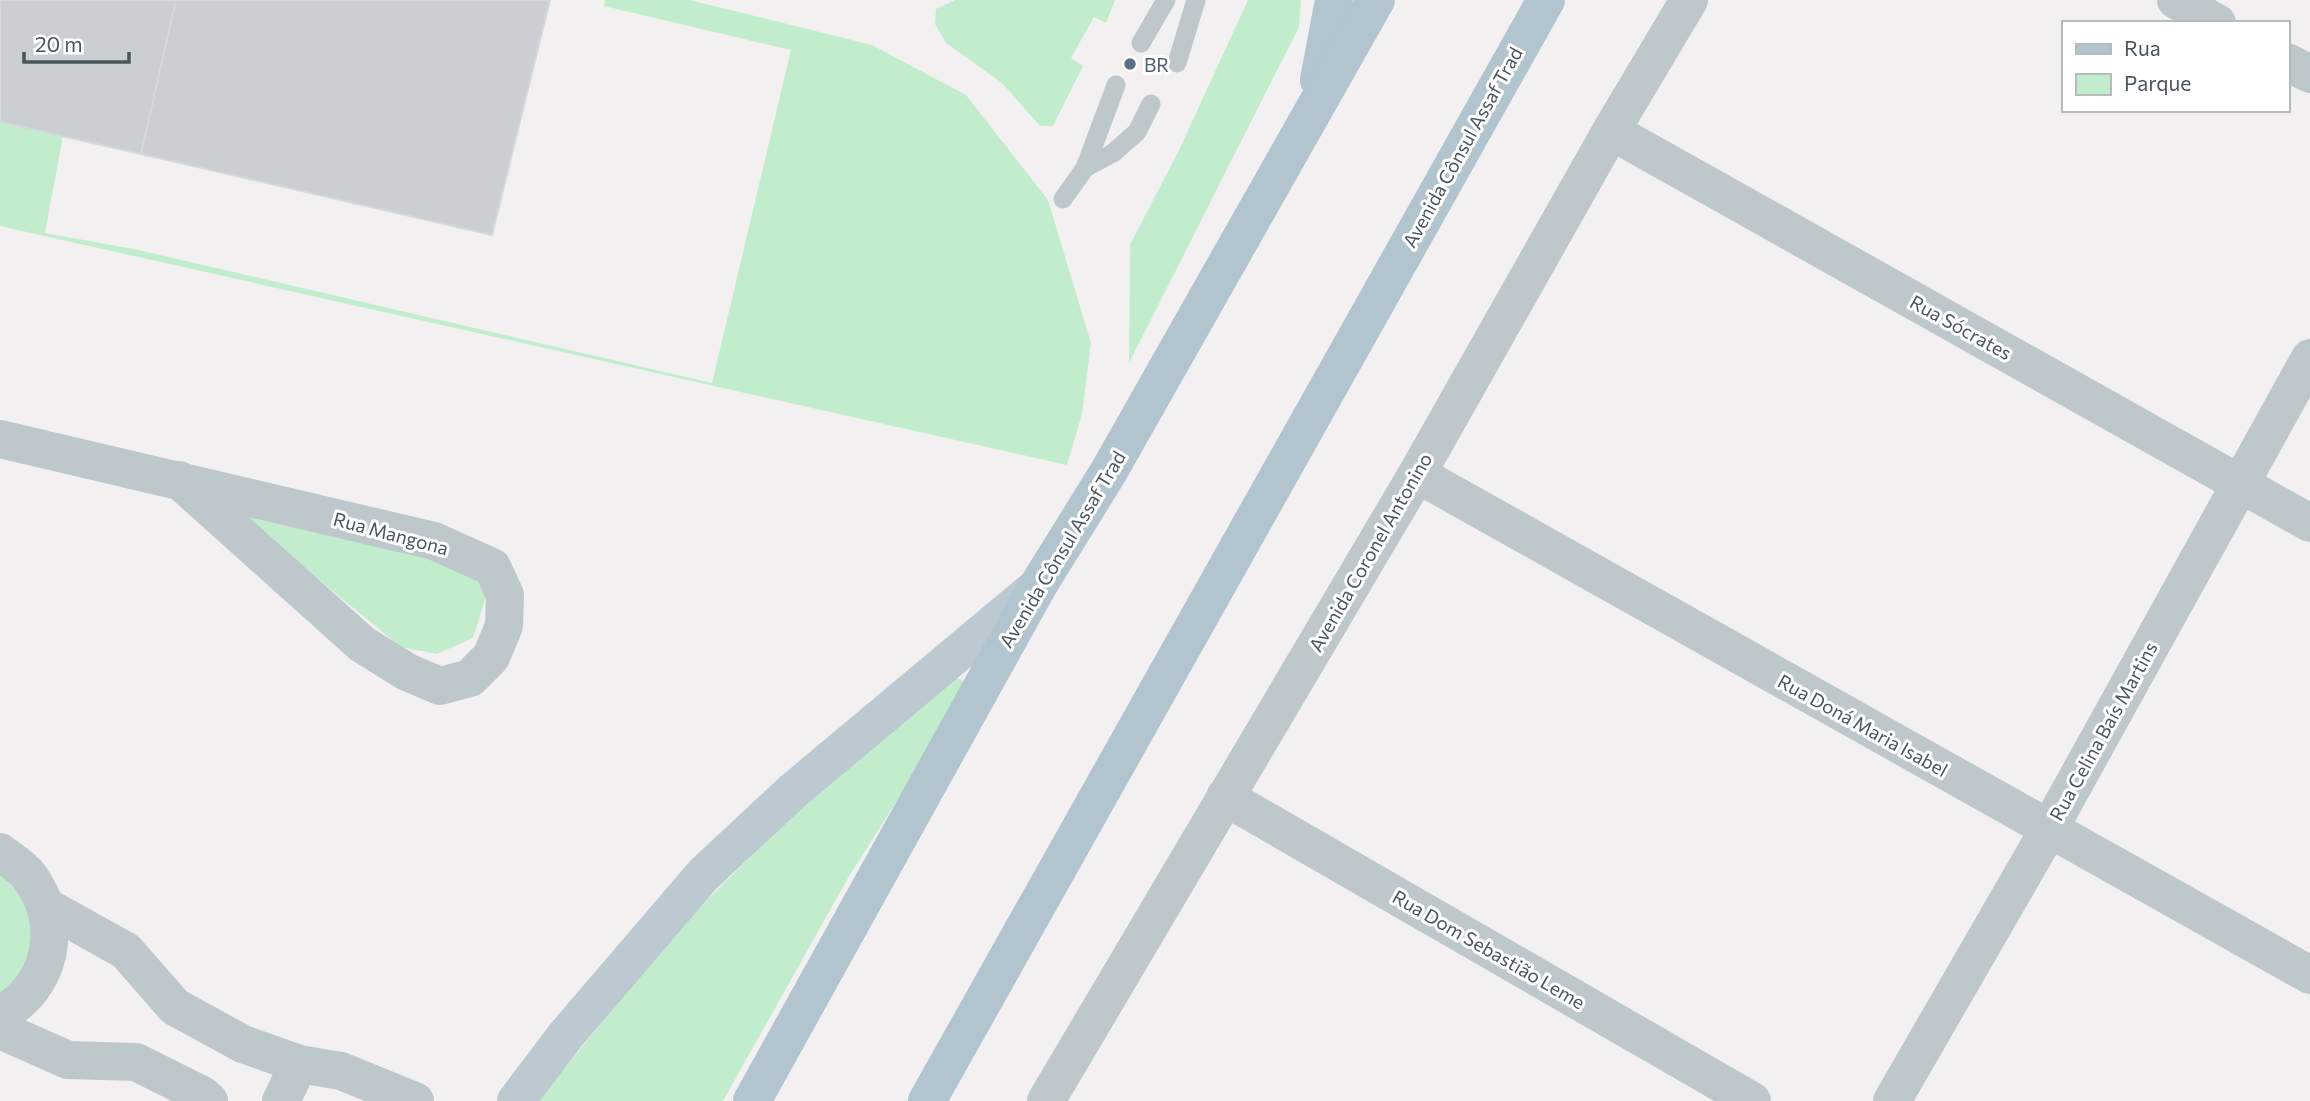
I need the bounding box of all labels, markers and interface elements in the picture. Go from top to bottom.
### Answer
scale bar [24,21,130,65]
legend [2062,21,2289,112]
text: 20 m [35,31,83,56]
text: Rua [2124,35,2161,60]
street label: Avenida Cônsul Assaf Trad [1397,43,1527,251]
place label: BR [1144,53,1169,76]
marker: BR [1122,56,1138,72]
text: Parque [2124,70,2191,95]
street label: Rua Sócrates [1906,290,2016,364]
street label: Avenida Cônsul Assaf Trad [994,446,1130,652]
street label: Avenida Coronel Antonino [1304,449,1436,655]
street label: Rua Mangona [331,507,451,559]
street label: Rua Celina Baís Martins [2044,637,2162,825]
street label: Rua Doná Maria Isabel [1774,669,1952,781]
street label: Rua Dom Sebastião Leme [1389,884,1589,1014]

